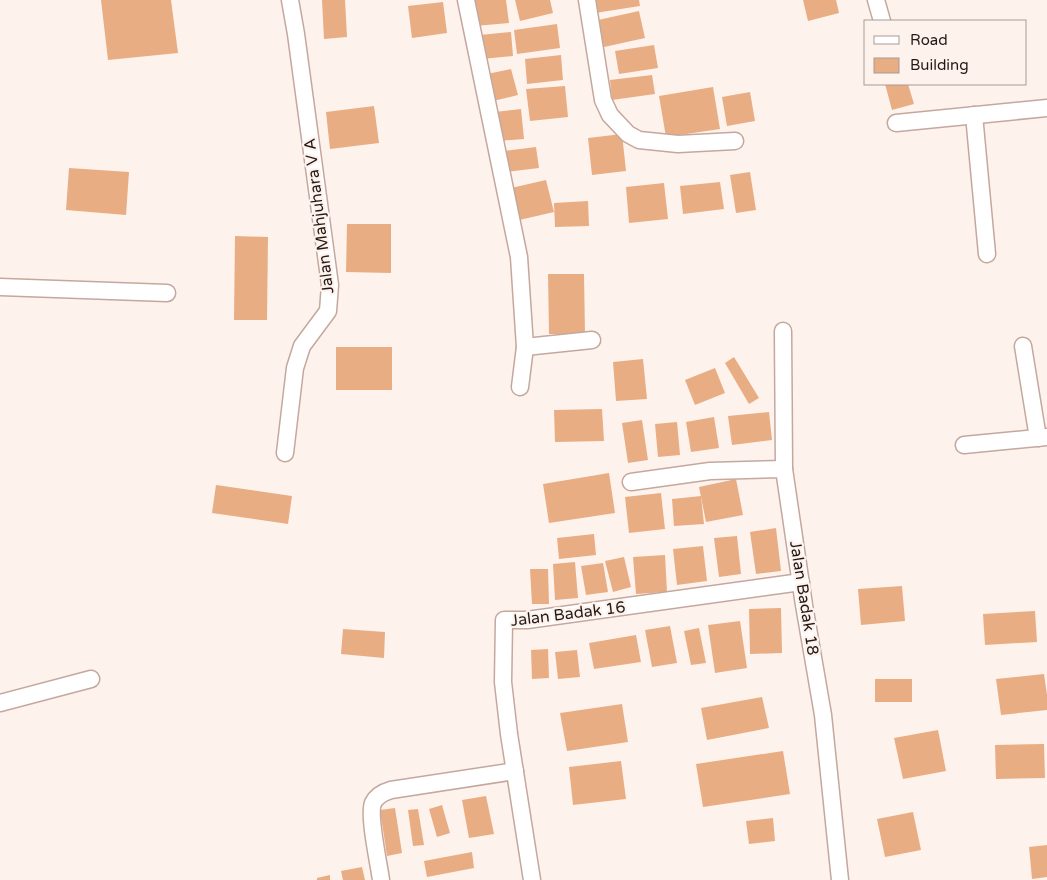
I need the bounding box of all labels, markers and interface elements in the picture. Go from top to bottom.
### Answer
legend [864,20,1027,85]
text: Road [910,31,948,49]
text: Building [910,56,969,74]
street label: Jalan Mahjuhara V A [300,137,338,295]
street label: Jalan Badak 18 [785,539,823,657]
street label: Jalan Badak 16 [509,597,627,631]

